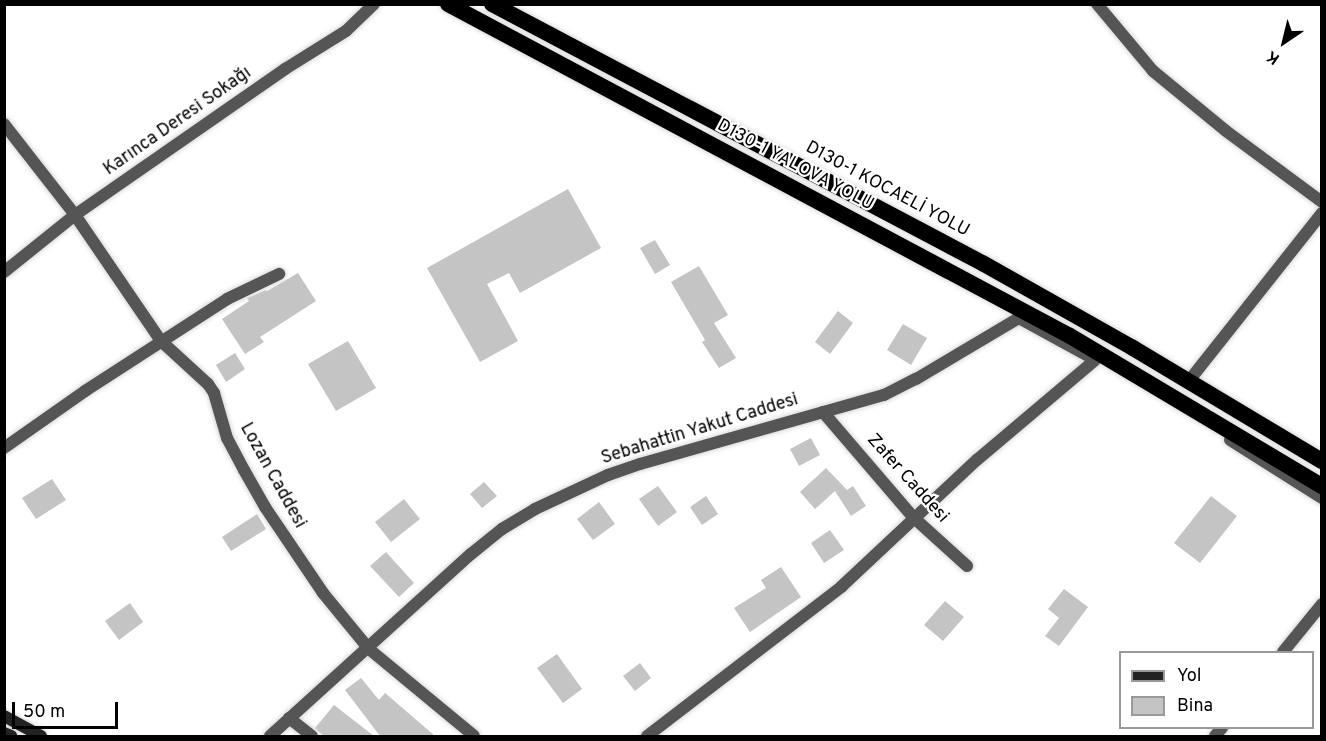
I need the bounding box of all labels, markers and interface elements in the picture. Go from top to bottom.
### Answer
north arrow [1254,12,1314,72]
text: K [1263,45,1284,68]
street label: Karınca Deresi Sokağı [100,63,256,181]
street label: D130-1 YALOVA YOLU [712,115,878,217]
street label: D130-1 KOCAELİ YOLU [801,137,973,243]
street label: Sebahattin Yakut Caddesi [599,390,801,470]
street label: Lozan Caddesi [234,420,310,532]
street label: Zafer Caddesi [862,430,952,528]
legend [1119,651,1314,729]
text: Yol [1177,665,1202,688]
scale bar [15,690,122,728]
text: Bina [1177,695,1213,718]
text: 50 m [23,701,65,724]

